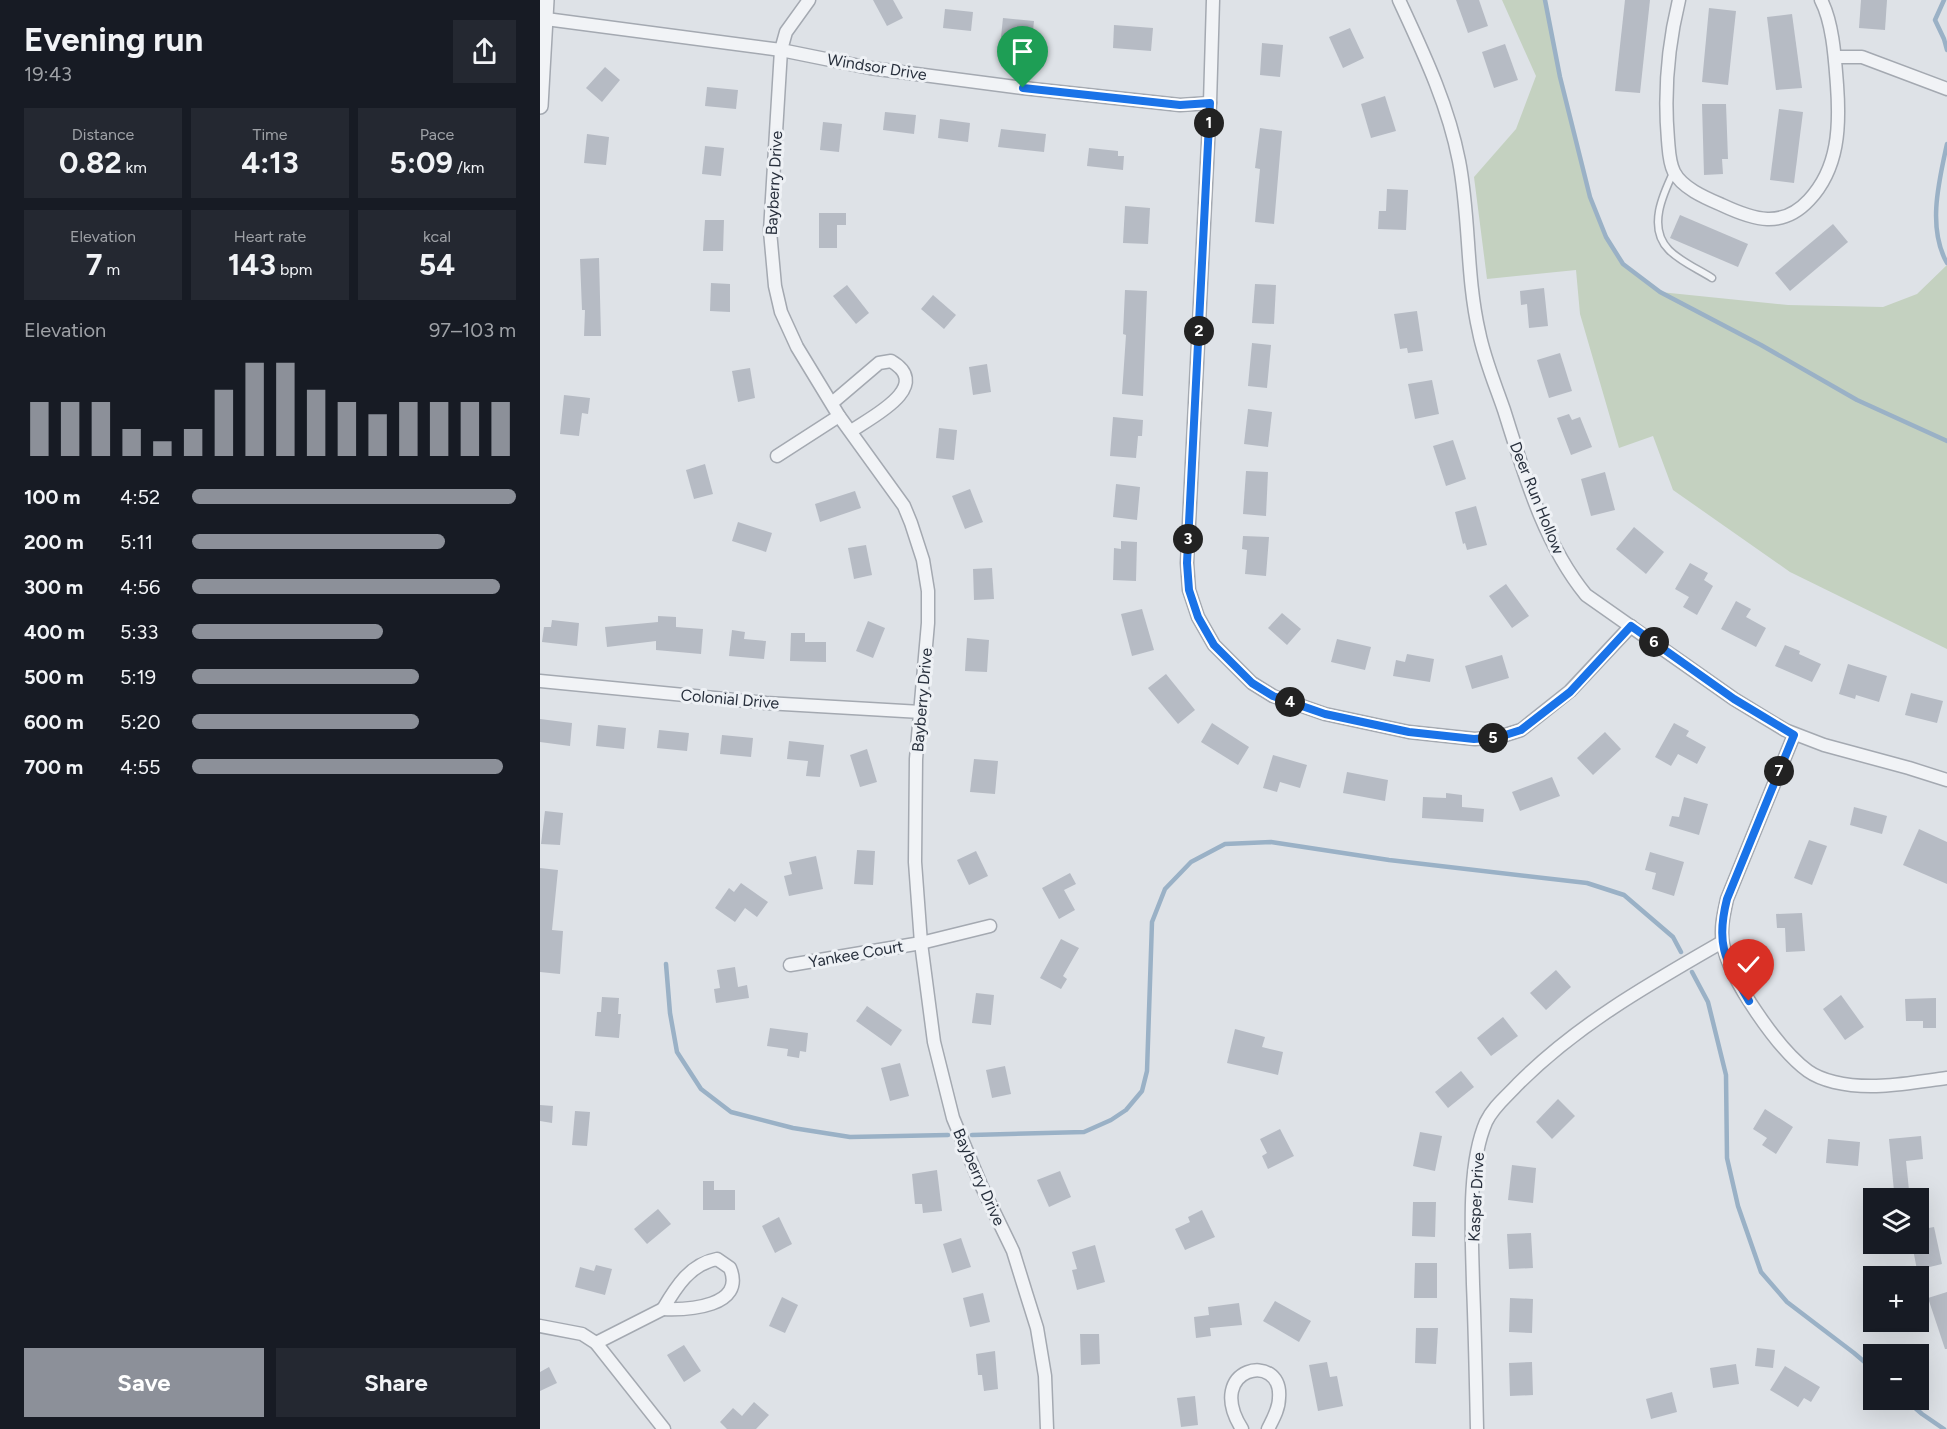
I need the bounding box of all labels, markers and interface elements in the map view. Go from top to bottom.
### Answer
text: Evening run [24,20,203,59]
button: share [453,20,516,83]
pin [997,26,1048,88]
icon: arrive [1006,35,1039,68]
street label: Windsor Drive [826,50,928,84]
text: 19:43 [24,62,72,86]
pin: 1 [1194,108,1224,138]
text: 1 [1206,113,1212,132]
text: Distance [72,125,134,144]
text: Time [253,125,287,144]
text: Pace [420,125,454,144]
street label: Bayberry Drive [762,130,786,236]
text: 0.82 [59,144,122,181]
text: 4:13 [241,144,299,181]
text: 5:09 [390,144,453,181]
text: km [122,158,147,177]
text: /km [453,158,484,177]
text: Elevation [70,227,136,246]
text: Heart rate [234,227,306,246]
text: kcal [423,227,451,246]
text: 7 [86,246,103,283]
text: 143 [228,246,276,283]
text: 54 [419,246,455,283]
text: m [103,260,120,279]
text: bpm [276,260,312,279]
pin: 2 [1184,316,1214,346]
text: Elevation [24,318,106,342]
text: 97–103 m [429,318,516,342]
text: 2 [1194,321,1204,340]
street label: Deer Run Hollow [1506,439,1568,557]
text: 100 m [24,485,81,509]
text: 4:52 [120,485,160,509]
pin: 3 [1173,524,1203,554]
text: 3 [1184,529,1192,548]
text: 200 m [24,530,84,554]
text: 5:11 [120,530,153,554]
text: 300 m [24,575,83,599]
text: 4:56 [120,575,160,599]
text: 400 m [24,620,85,644]
text: 5:33 [120,620,158,644]
pin: 6 [1639,627,1669,657]
text: 6 [1649,632,1659,651]
street label: Bayberry Drive [908,647,936,753]
text: 500 m [24,665,84,689]
text: 5:19 [120,665,156,689]
street label: Colonial Drive [680,685,780,713]
pin: 4 [1275,687,1305,717]
text: 4 [1285,692,1295,711]
text: 600 m [24,710,84,734]
text: 5:20 [120,710,161,734]
pin: 5 [1478,723,1508,753]
text: 5 [1488,728,1498,747]
text: 700 m [24,755,83,779]
text: 4:55 [120,755,160,779]
pin: 7 [1764,756,1794,786]
text: 7 [1775,761,1783,780]
street label: Yankee Court [807,936,905,972]
pin [1723,939,1774,1001]
icon: check [1732,948,1765,981]
street label: Bayberry Drive [949,1125,1009,1229]
street label: Kasper Drive [1464,1151,1488,1242]
map controls [1863,1188,1929,1410]
button: layers [1863,1188,1929,1254]
button: + [1863,1266,1929,1332]
button: − [1863,1344,1929,1410]
button: Save [24,1348,264,1417]
button: Share [276,1348,516,1417]

